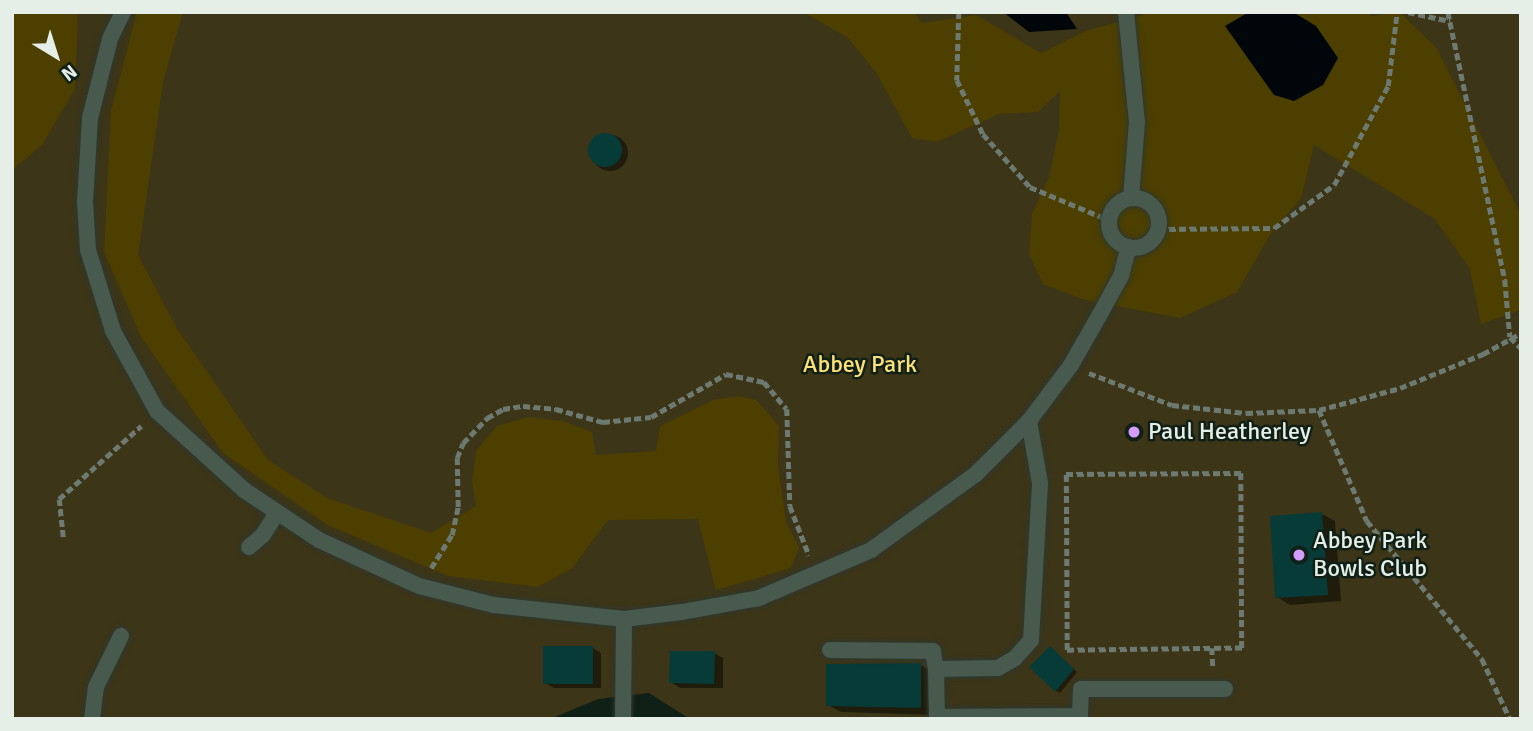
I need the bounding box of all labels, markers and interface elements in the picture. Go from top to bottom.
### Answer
north arrow [21,21,91,91]
text: N [56,59,82,86]
park label: Abbey Park [803,351,917,379]
place label: Paul Heatherley [1148,418,1311,446]
marker: Paul Heatherley [1126,424,1142,440]
place label: Abbey Park Bowls Club [1313,527,1427,583]
marker: Abbey Park Bowls Club [1291,547,1307,563]

